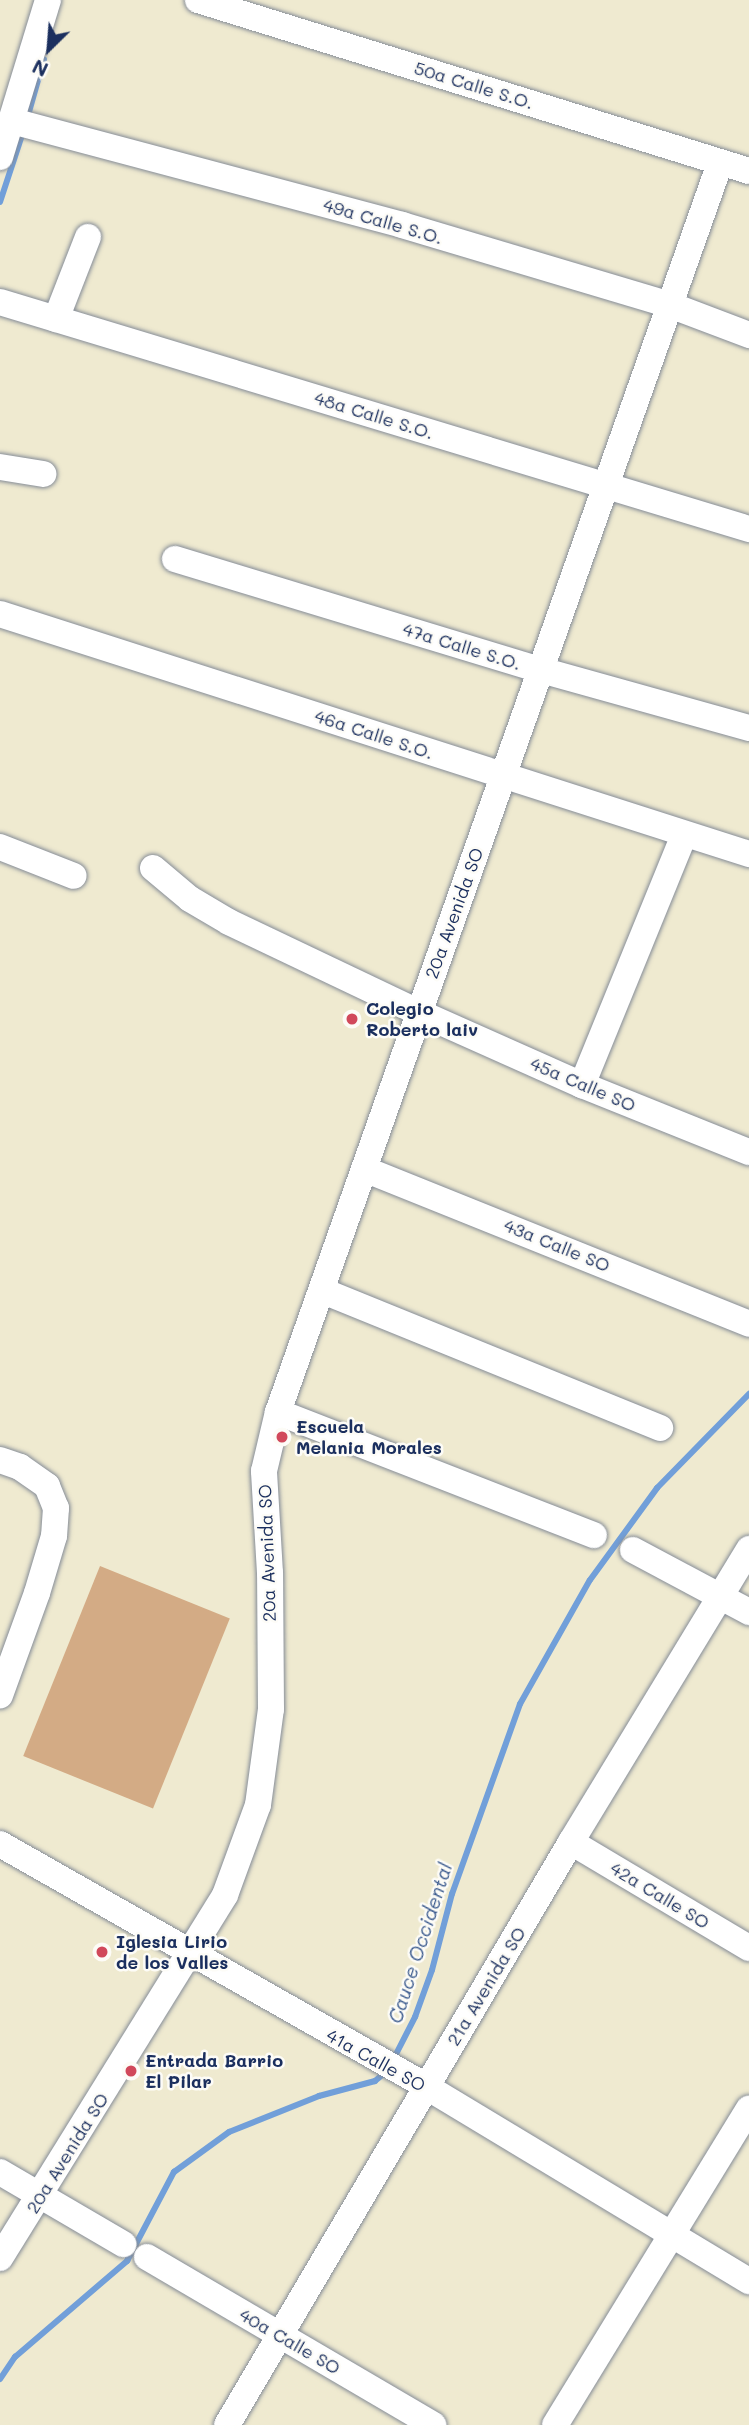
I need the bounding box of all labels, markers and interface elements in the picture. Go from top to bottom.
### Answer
north arrow [14,14,84,84]
text: N [28,54,52,83]
street label: 50a Calle S.O. [412,57,536,113]
street label: 49a Calle S.O. [321,194,445,248]
street label: 48a Calle S.O. [312,387,436,443]
street label: 47a Calle S.O. [400,618,524,674]
street label: 46a Calle S.O. [312,705,436,763]
street label: 20a Avenida SO [420,845,488,981]
place label: Colegio Roberto laiv [366,998,478,1040]
marker: Colegio Roberto laiv [344,1011,360,1027]
street label: 45a Calle SO [527,1052,639,1116]
street label: 43a Calle SO [501,1214,613,1276]
place label: Escuela Melania Morales [296,1416,442,1458]
marker: Escuela Melania Morales [274,1429,290,1445]
street label: 20a Avenida SO [254,1484,280,1622]
street label: 42a Calle SO [606,1857,714,1933]
water label: Cauce Occidental [383,1860,457,2026]
street label: 21a Avenida SO [442,1923,530,2049]
place label: Iglesia Lirio de los Valles [116,1931,228,1974]
marker: Iglesia Lirio de los Valles [94,1944,110,1960]
street label: 41a Calle SO [323,2024,429,2096]
place label: Entrada Barrio El Pilar [145,2050,283,2092]
marker: Entrada Barrio El Pilar [123,2063,139,2079]
street label: 20a Avenida SO [21,2089,113,2217]
street label: 40a Calle SO [236,2303,344,2379]

